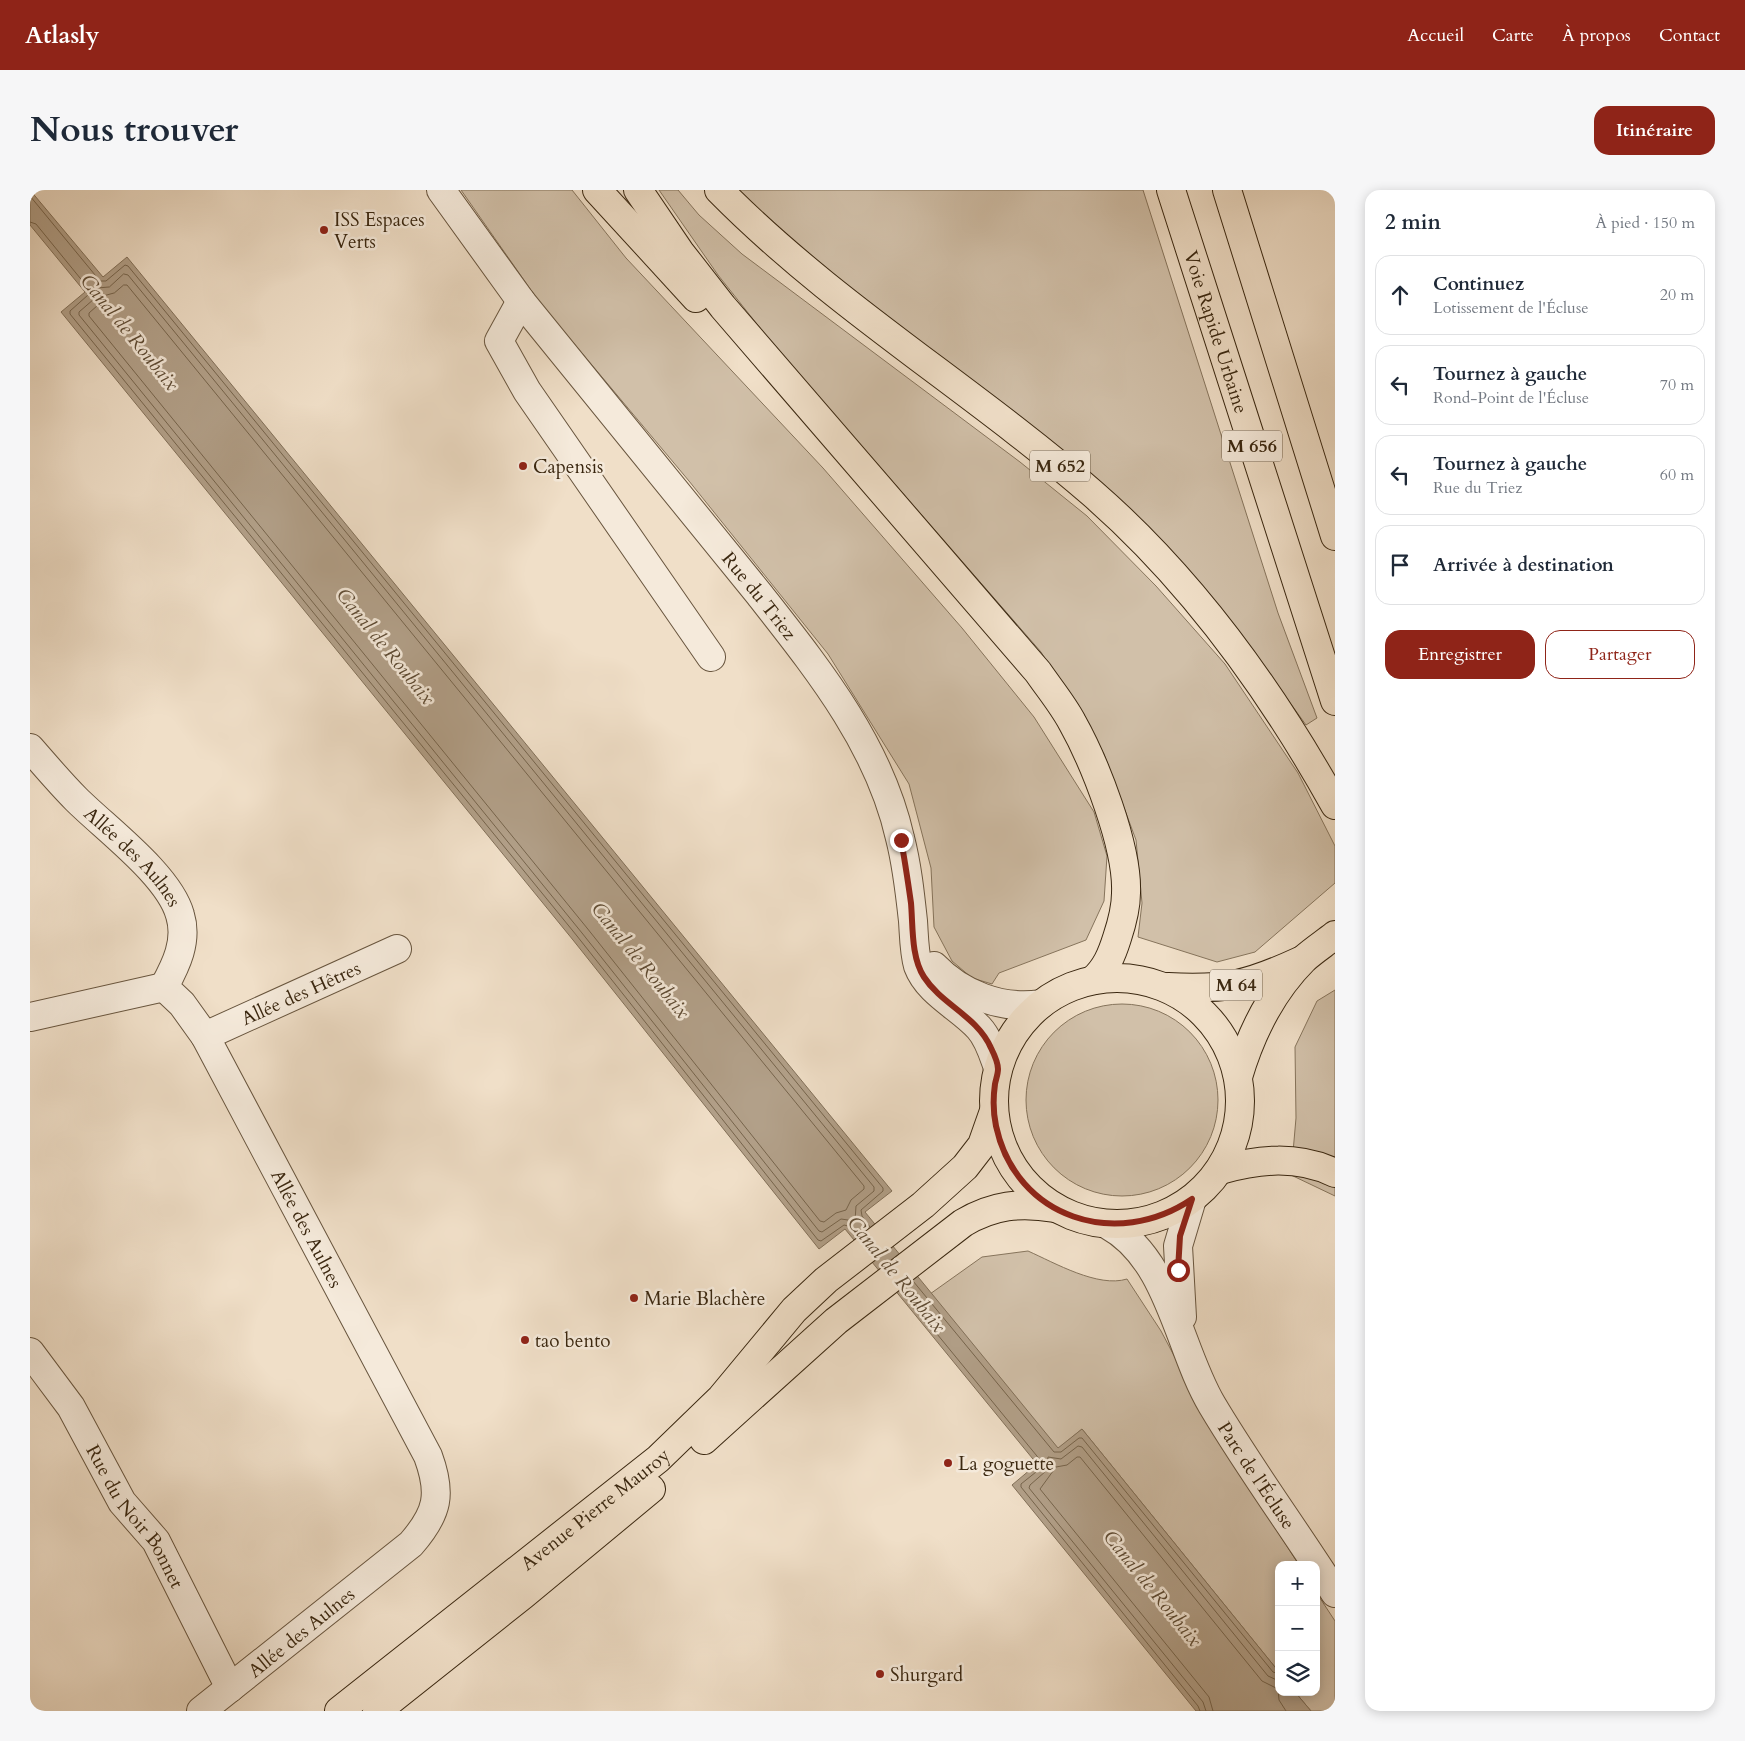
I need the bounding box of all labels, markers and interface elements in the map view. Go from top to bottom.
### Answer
text: Atlasly [25,19,99,52]
text: Accueil [1407,23,1464,48]
text: Carte [1492,23,1534,48]
text: À propos [1562,23,1631,48]
text: Contact [1659,23,1720,48]
text: Nous trouver [30,106,238,154]
button: Itinéraire [1594,106,1715,155]
place label: ISS Espaces Verts [334,207,425,255]
text: 2 min [1385,208,1441,237]
text: À pied · 150 m [1595,212,1695,234]
marker: ISS Espaces Verts [318,224,330,236]
street label: Voie Rapide Urbaine [1177,247,1254,417]
water label: Canal de Roubaix [74,268,185,397]
text: Continuez [1433,271,1524,297]
icon: ahead [1386,281,1414,309]
text: 20 m [1660,284,1694,306]
text: Lotissement de l'Écluse [1433,297,1589,319]
text: Tournez à gauche [1433,361,1587,387]
icon: left [1386,371,1414,399]
text: 70 m [1660,374,1694,396]
text: Rond-Point de l'Écluse [1433,387,1589,409]
road number: M 656 [1222,430,1282,462]
road number: M 652 [1030,450,1090,482]
text: Tournez à gauche [1433,451,1587,477]
place label: Capensis [533,454,603,480]
marker: Capensis [517,460,529,472]
icon: left [1386,461,1414,489]
text: 60 m [1660,464,1694,486]
text: Rue du Triez [1433,477,1523,499]
street label: Rue du Triez [716,546,803,646]
icon: arrive [1386,551,1414,579]
text: Arrivée à destination [1433,552,1614,578]
water label: Canal de Roubaix [330,582,441,711]
button: Enregistrer [1385,630,1535,679]
button: Partager [1545,630,1695,679]
street label: Allée des Aulnes [78,801,187,911]
route end [890,829,913,852]
water label: Canal de Roubaix [585,896,696,1025]
street label: Allée des Hêtres [237,955,365,1032]
road number: M 64 [1210,970,1262,1000]
street label: Allée des Aulnes [264,1165,348,1293]
water label: Canal de Roubaix [841,1210,952,1339]
route start [1167,1259,1190,1282]
place label: Marie Blachère [644,1286,765,1312]
marker: Marie Blachère [628,1292,640,1304]
place label: tao bento [535,1328,610,1354]
marker: tao bento [519,1334,531,1346]
street label: Parc de l'Écluse [1211,1417,1301,1535]
street label: Rue du Noir Bonnet [80,1440,190,1593]
street label: Avenue Pierre Mauroy [515,1443,676,1577]
place label: La goguette [958,1451,1054,1477]
marker: La goguette [942,1457,954,1469]
water label: Canal de Roubaix [1097,1524,1208,1653]
map controls [1275,1561,1320,1696]
button: + [1275,1561,1320,1606]
street label: Allée des Aulnes [243,1582,360,1684]
button: − [1275,1606,1320,1651]
button: layers [1275,1651,1320,1696]
place label: Shurgard [890,1662,963,1688]
marker: Shurgard [874,1668,886,1680]

